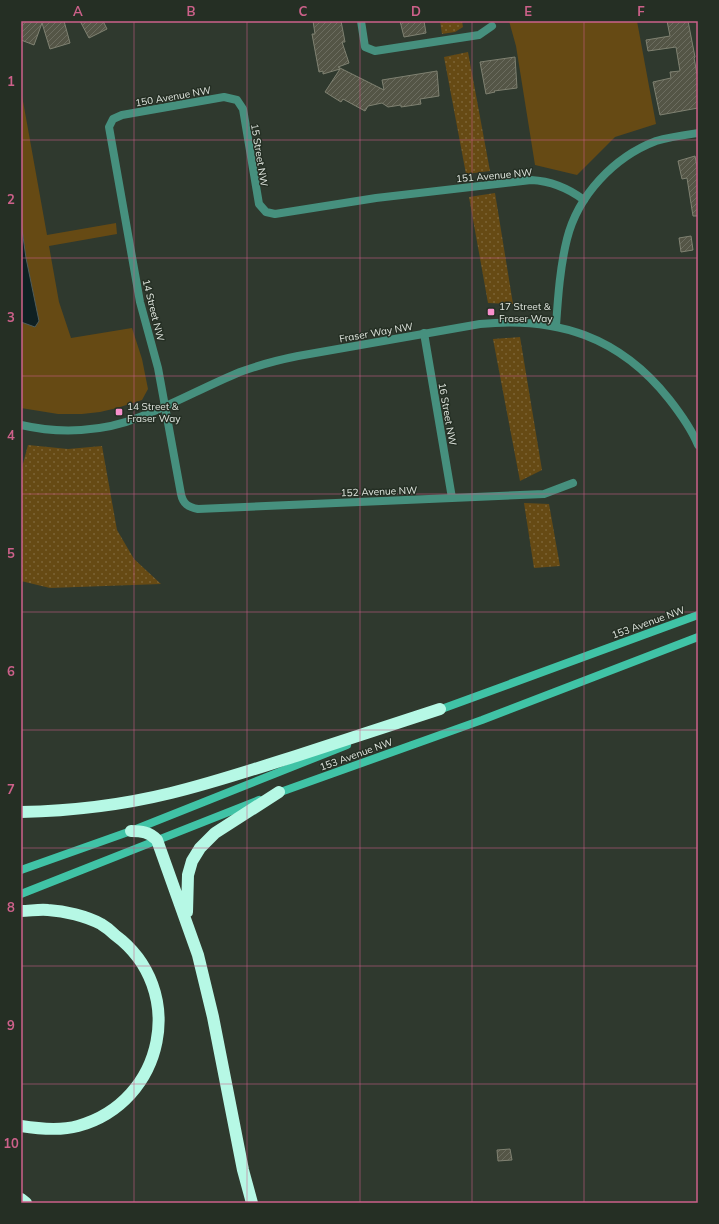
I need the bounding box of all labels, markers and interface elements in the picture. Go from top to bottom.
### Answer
text: A [73,3,83,19]
text: B [187,3,196,19]
text: C [299,3,308,19]
text: D [411,3,421,19]
text: E [524,3,532,19]
text: F [637,3,645,19]
text: 1 [7,73,15,89]
street label: 150 Avenue NW [134,83,212,110]
street label: 15 Street NW [248,123,271,187]
street label: 151 Avenue NW [455,166,533,185]
text: 2 [7,191,15,207]
street label: 14 Street NW [140,278,167,342]
place label: 17 Street & Fraser Way [499,300,553,325]
marker: 17 Street & Fraser Way [486,307,496,317]
text: 3 [7,309,15,325]
street label: Fraser Way NW [338,320,414,345]
street label: 16 Street NW [436,382,459,446]
place label: 14 Street & Fraser Way [127,400,181,425]
marker: 14 Street & Fraser Way [114,407,124,417]
text: 4 [7,427,15,443]
street label: 152 Avenue NW [340,484,418,499]
text: 5 [7,545,15,561]
street label: 153 Avenue NW [610,603,686,642]
text: 6 [7,663,15,679]
street label: 153 Avenue NW [318,735,394,774]
text: 7 [7,781,15,797]
text: 8 [7,899,15,915]
text: 9 [7,1017,15,1033]
text: 10 [3,1135,19,1151]

